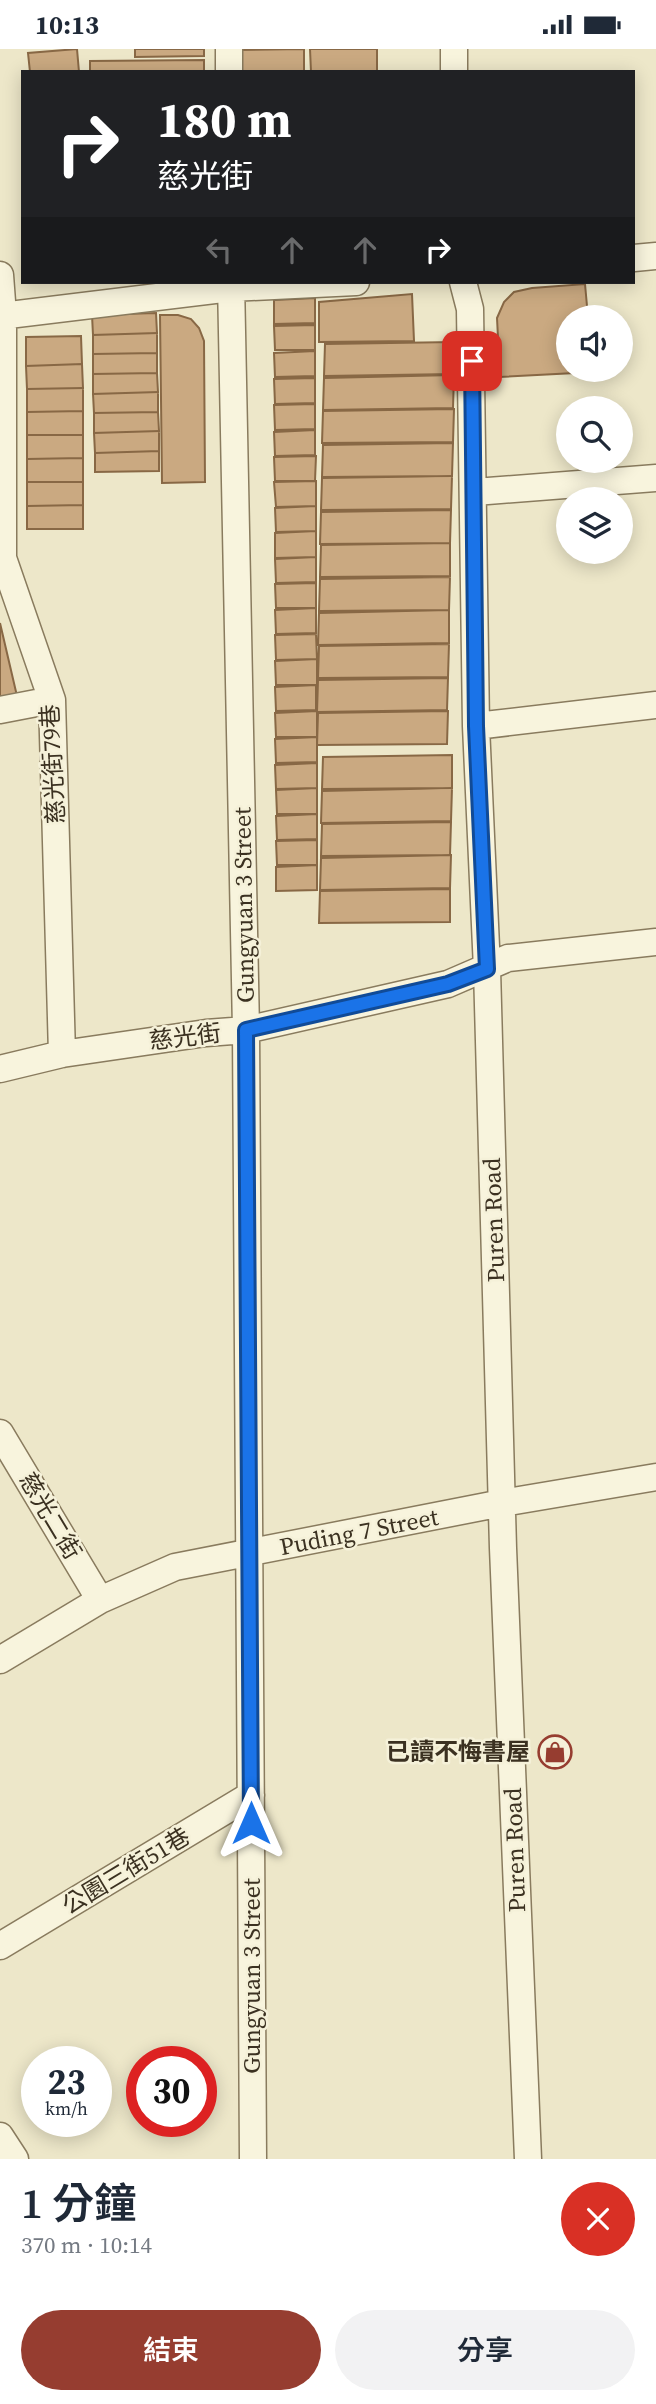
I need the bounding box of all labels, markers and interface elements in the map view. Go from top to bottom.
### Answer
text: 10:13 [35,7,99,43]
text: 180 m [157,86,292,153]
icon: right [42,98,133,189]
text: 慈光街 [157,154,253,198]
icon: left [200,231,238,269]
icon: ahead [273,231,311,269]
icon: ahead [346,231,384,269]
icon: right [419,231,457,269]
map controls [556,305,633,564]
button: sound [556,305,633,382]
pin [442,331,502,391]
icon: arrive [453,342,491,380]
button: search [556,396,633,473]
button: layers [556,487,633,564]
street label: 慈光街79巷 [33,703,72,825]
street label: Gungyuan 3 Street [225,807,262,1003]
street label: 慈光街 [147,1016,223,1057]
street label: Puren Road [475,1157,512,1283]
street label: 慈光二街 [12,1466,89,1565]
street label: Puding 7 Street [277,1500,441,1563]
shop icon: 已讀不悔書屋 [536,1733,574,1771]
place label: 已讀不悔書屋 [386,1735,530,1768]
position arrow [214,1786,288,1860]
street label: Puren Road [496,1787,533,1913]
street label: 公園三街51巷 [56,1819,196,1922]
street label: Gungyuan 3 Street [235,1878,268,2074]
speed limit sign: 30 [126,2046,217,2137]
text: 23 [48,2058,85,2106]
text: km/h [45,2096,88,2121]
text: 1 分鐘 [21,2174,136,2232]
button: close [561,2182,635,2256]
text: 370 m · 10:14 [21,2229,152,2261]
button: 結束 [21,2310,321,2390]
button: 分享 [335,2310,635,2390]

